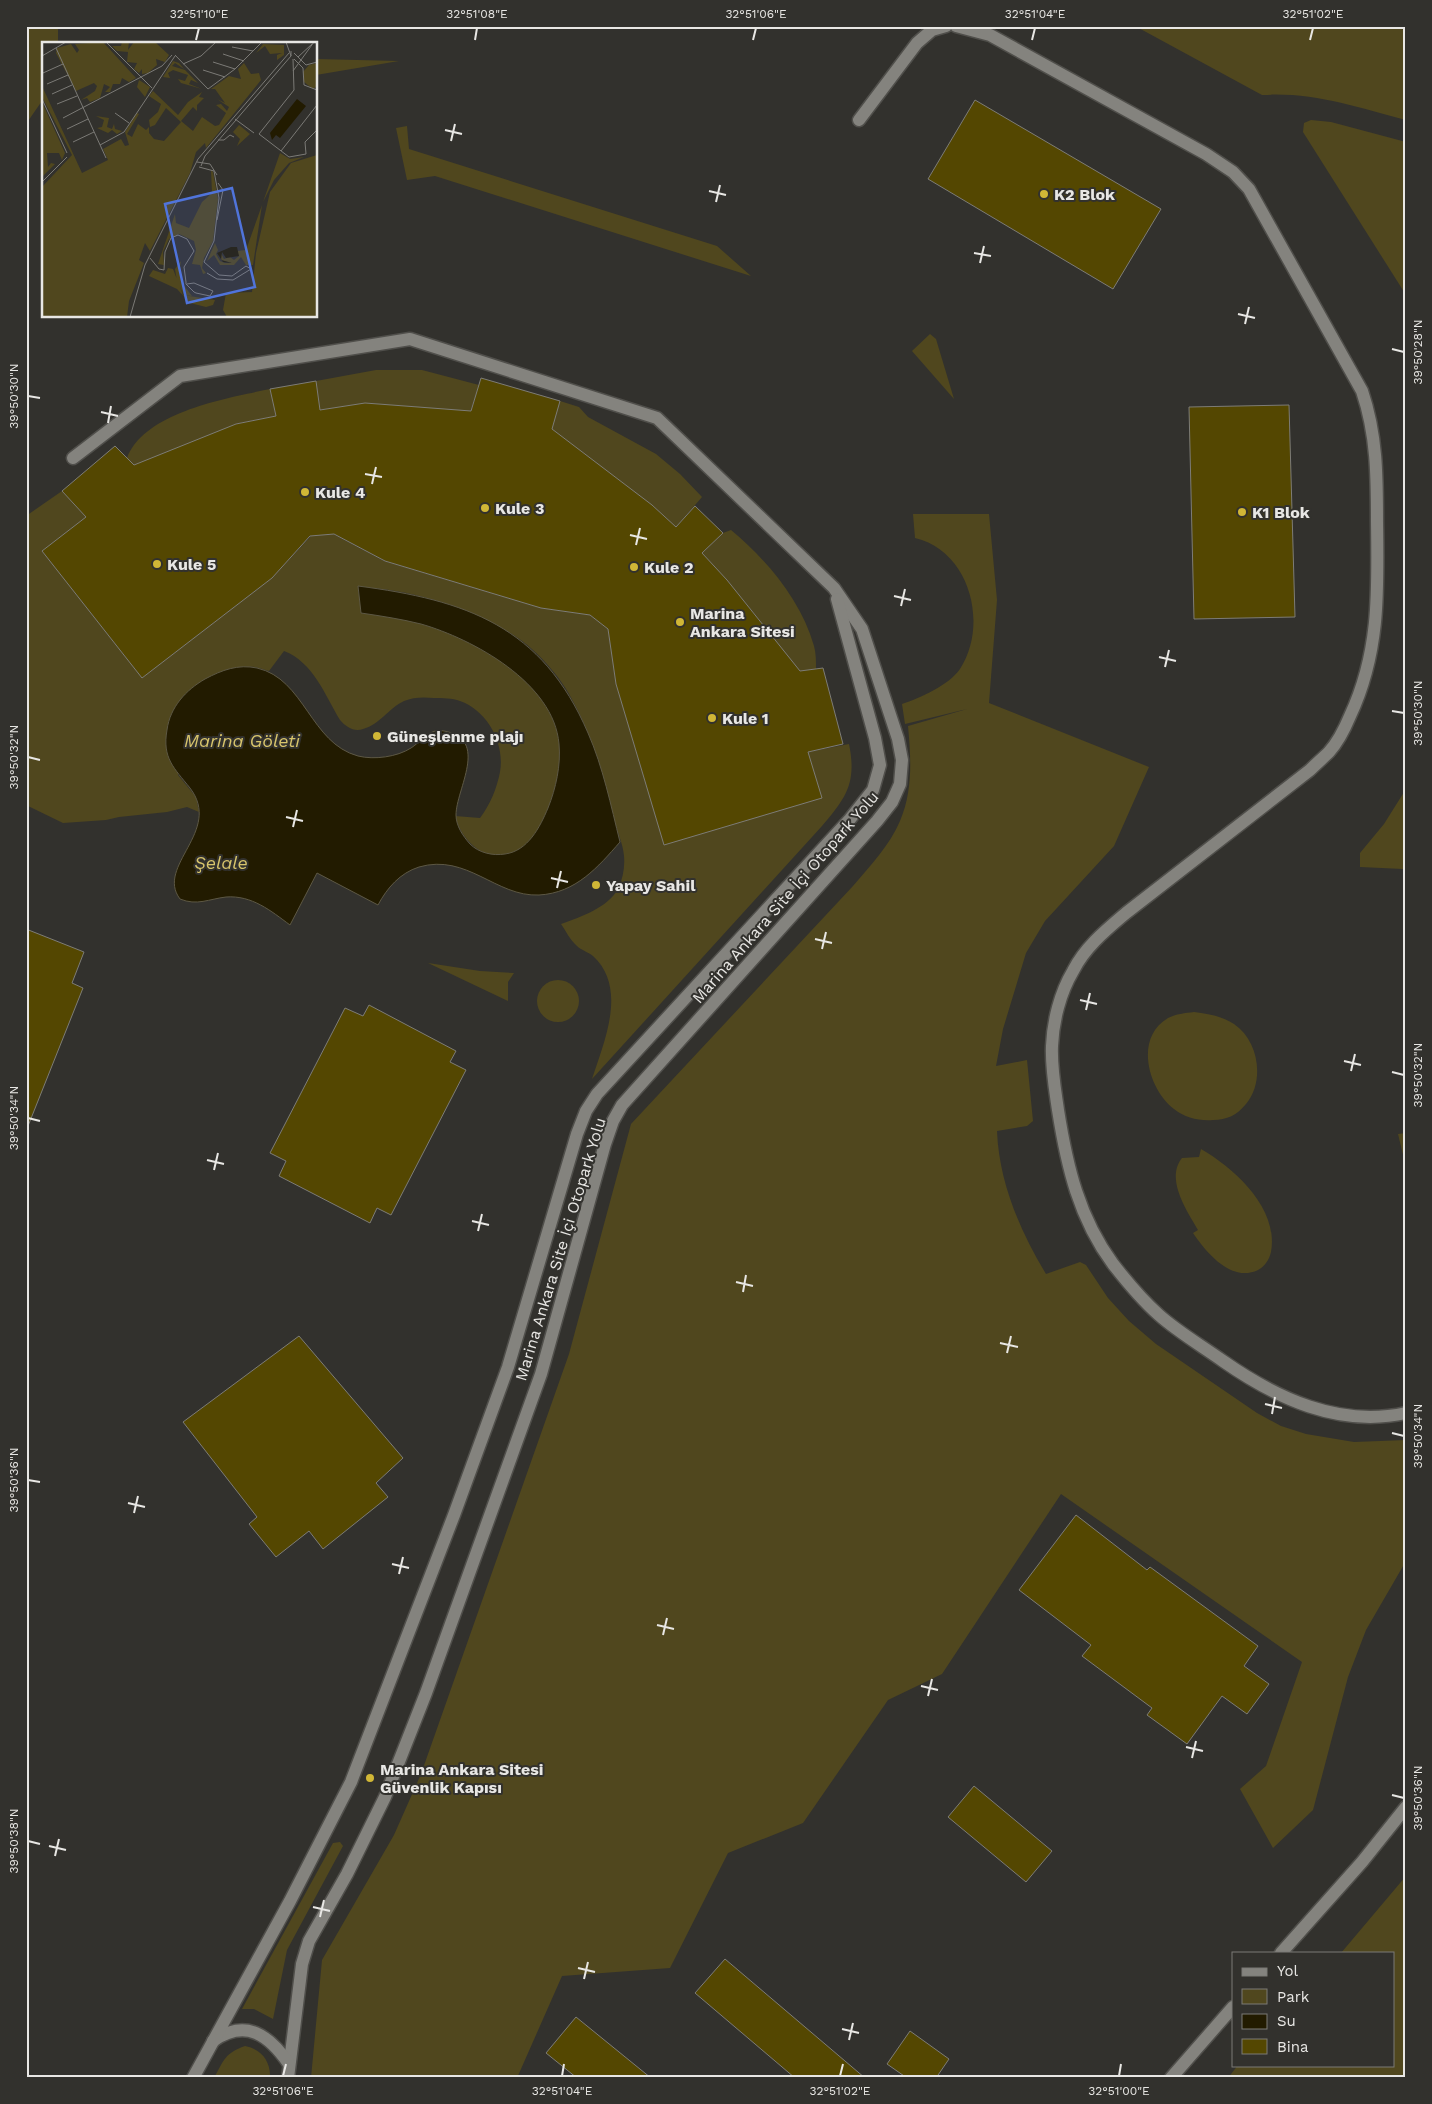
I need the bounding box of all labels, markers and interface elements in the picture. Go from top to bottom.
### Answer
text: 32°51'10"E [170,7,229,21]
text: 32°51'08"E [446,7,508,21]
text: 32°51'06"E [725,7,787,21]
text: 32°51'04"E [1005,7,1066,21]
text: 32°51'02"E [1283,7,1344,21]
inset map [42,42,318,318]
place label: K2 Blok [1054,185,1115,204]
marker: K2 Blok [1038,188,1050,200]
text: 39°50'28"N [1411,319,1425,385]
text: 39°50'30"N [7,363,21,429]
place label: Kule 4 [315,483,365,502]
marker: Kule 4 [299,486,311,498]
place label: Kule 3 [495,499,544,518]
marker: Kule 3 [479,502,491,514]
place label: K1 Blok [1252,503,1310,522]
marker: K1 Blok [1236,506,1248,518]
place label: Kule 5 [167,555,216,574]
marker: Kule 5 [151,558,163,570]
place label: Kule 2 [644,558,693,577]
marker: Kule 2 [628,561,640,573]
place label: Marina Ankara Sitesi [690,604,795,641]
marker: Marina Ankara Sitesi [674,616,686,628]
text: 39°50'30"N [1411,680,1425,746]
place label: Kule 1 [722,709,769,728]
marker: Kule 1 [706,712,718,724]
text: 39°50'32"N [7,725,21,789]
place label: Güneşlenme plajı [387,727,523,746]
water label: Marina Göleti [184,730,301,751]
marker: Güneşlenme plajı [371,730,383,742]
street label: Marina Ankara Site İçi Otopark Yolu [688,787,883,1007]
water label: Şelale [194,852,248,873]
place label: Yapay Sahil [606,876,696,895]
marker: Yapay Sahil [590,879,602,891]
text: 39°50'32"N [1411,1043,1425,1107]
text: 39°50'34"N [7,1086,21,1150]
street label: Marina Ankara Site İçi Otopark Yolu [511,1115,610,1383]
text: 39°50'34"N [1411,1404,1425,1468]
text: 39°50'36"N [7,1447,21,1513]
place label: Marina Ankara Sitesi Güvenlik Kapısı [380,1760,543,1797]
text: 39°50'36"N [1411,1765,1425,1831]
marker: Marina Ankara Sitesi Güvenlik Kapısı [364,1772,376,1784]
text: 39°50'38"N [7,1808,21,1874]
legend [1232,1952,1394,2066]
text: Yol [1277,1962,1299,1980]
text: Park [1277,1988,1310,2006]
text: Su [1277,2012,1296,2030]
text: Bina [1277,2038,1309,2056]
text: 32°51'06"E [252,2084,314,2098]
text: 32°51'04"E [532,2084,593,2098]
text: 32°51'02"E [810,2084,871,2098]
text: 32°51'00"E [1088,2084,1150,2098]

